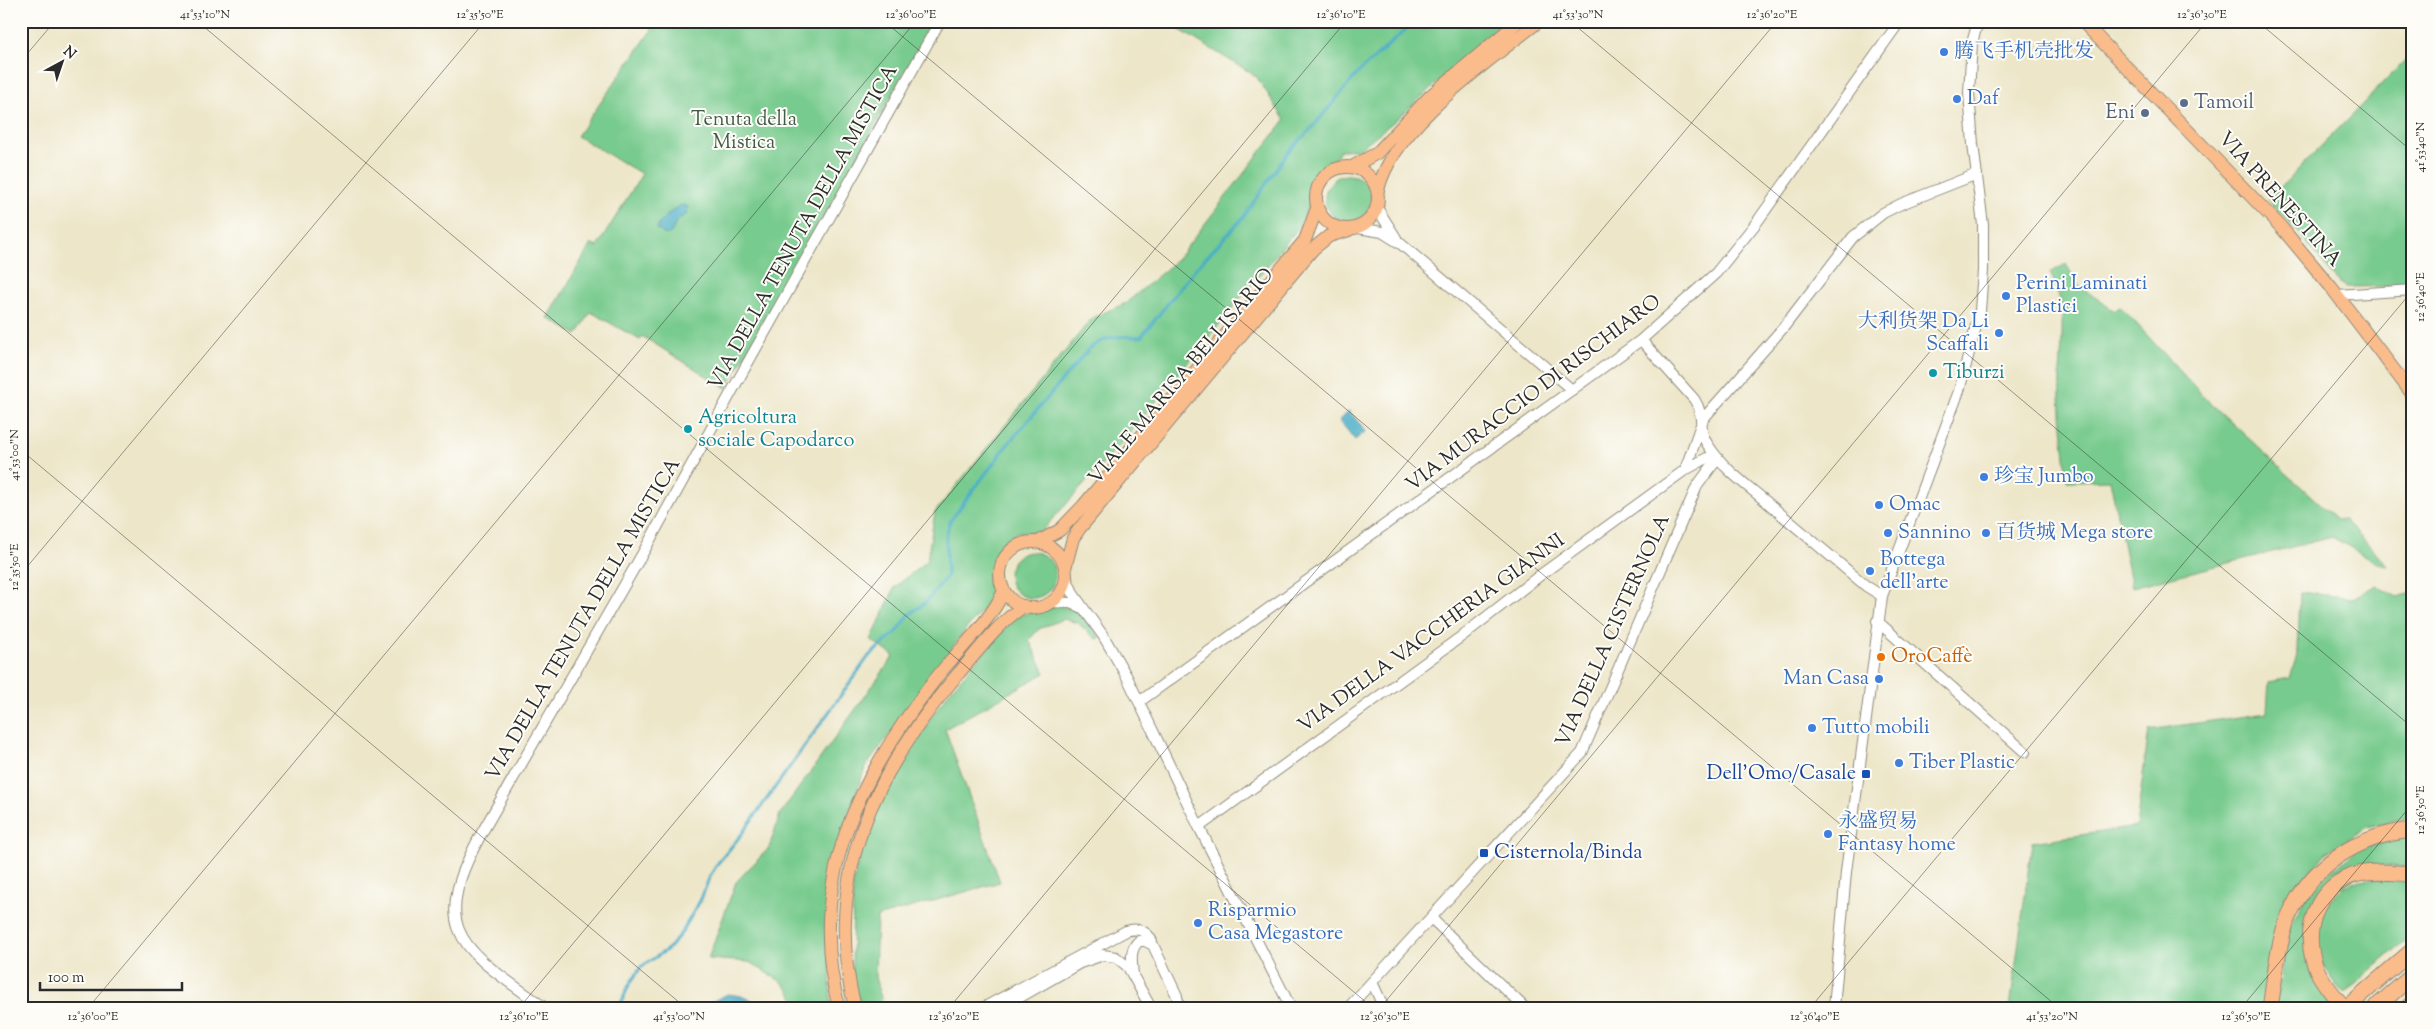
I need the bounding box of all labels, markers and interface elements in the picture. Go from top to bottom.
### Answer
text: 41°53'10"N [180,6,230,24]
text: 12°35'50"E [456,6,504,24]
text: 12°36'00"E [886,6,937,24]
text: 12°36'10"E [1317,6,1366,24]
text: 41°53'30"N [1553,6,1604,24]
text: 12°36'20"E [1747,6,1798,24]
text: 12°36'30"E [2177,6,2228,24]
north arrow [38,38,88,88]
place label: 腾飞手机壳批发 [1954,38,2094,67]
text: N [58,42,80,65]
marker: 腾飞手机壳批发 [1938,46,1950,58]
street label: VIA DELLA TENUTA DELLA MISTICA [702,60,906,396]
place label: Daf [1967,85,2000,114]
place label: Tamoil [2194,89,2254,118]
marker: Daf [1951,93,1963,105]
marker: Tamoil [2178,97,2190,109]
place label: Eni [2105,99,2135,128]
park label: Tenuta della Mistica [691,106,797,158]
marker: Eni [2139,107,2151,119]
text: 41°53'40"N [2412,121,2430,172]
street label: VIA PRENESTINA [2210,126,2348,274]
street label: VIALE MARISA BELLISARIO [1082,262,1282,492]
place label: Perini Laminati Plastici [2016,270,2148,322]
text: 12°36'40"E [2412,271,2430,322]
street label: VIA MURACCIO DI RISCHIARO [1400,288,1668,500]
marker: Perini Laminati Plastici [2000,290,2012,302]
place label: 大利货架 Da Li Scaffali [1858,308,1989,360]
marker: 大利货架 Da Li Scaffali [1993,327,2005,339]
place label: Tiburzi [1943,359,2005,388]
marker: Tiburzi [1927,367,1939,379]
place label: Agricoltura sociale Capodarco [698,404,854,456]
marker: Agricoltura sociale Capodarco [682,423,694,435]
text: 41°53'00"N [6,429,24,481]
street label: VIA DELLA TENUTA DELLA MISTICA [479,453,689,787]
place label: 珍宝 Jumbo [1994,463,2094,492]
marker: 珍宝 Jumbo [1978,471,1990,483]
place label: Omac [1889,491,1941,520]
marker: Omac [1873,499,1885,511]
street label: VIA DELLA CISTERNOLA [1549,510,1679,752]
place label: Sannino [1898,519,1971,548]
place label: 百货城 Mega store [1996,519,2153,548]
street label: VIA DELLA VACCHERIA GIANNI [1293,527,1572,741]
marker: Sannino [1882,527,1894,539]
marker: 百货城 Mega store [1980,527,1992,539]
text: 12°35'50"E [6,543,24,591]
place label: Bottega dell'arte [1880,546,1949,598]
marker: Bottega dell'arte [1864,565,1876,577]
place label: OroCaffè [1891,643,1973,672]
marker: OroCaffè [1875,651,1887,663]
place label: Man Casa [1783,665,1869,694]
marker: Man Casa [1873,673,1885,685]
place label: Tutto mobili [1822,714,1930,743]
marker: Tutto mobili [1806,722,1818,734]
place label: Tiber Plastic [1909,749,2015,778]
marker: Tiber Plastic [1893,757,1905,769]
place label: Dell'Omo/Casale [1707,760,1856,789]
marker: Dell'Omo/Casale [1860,768,1872,780]
text: 12°36'50"E [2412,785,2430,834]
place label: 永盛贸易 Fantasy home [1838,808,1956,860]
marker: 永盛贸易 Fantasy home [1822,828,1834,840]
place label: Cisternola/Binda [1494,839,1642,868]
marker: Cisternola/Binda [1478,847,1490,859]
place label: Risparmio Casa Megastore [1208,897,1343,949]
marker: Risparmio Casa Megastore [1192,917,1204,929]
scale bar [40,959,182,991]
text: 100 m [48,968,85,989]
text: 12°36'00"E [68,1008,119,1026]
text: 12°36'10"E [500,1008,549,1026]
text: 41°53'00"N [653,1008,705,1026]
text: 12°36'20"E [929,1008,980,1026]
text: 12°36'30"E [1360,1008,1411,1026]
text: 12°36'40"E [1790,1008,1841,1026]
text: 41°53'20"N [2026,1008,2078,1026]
text: 12°36'50"E [2222,1008,2271,1026]

